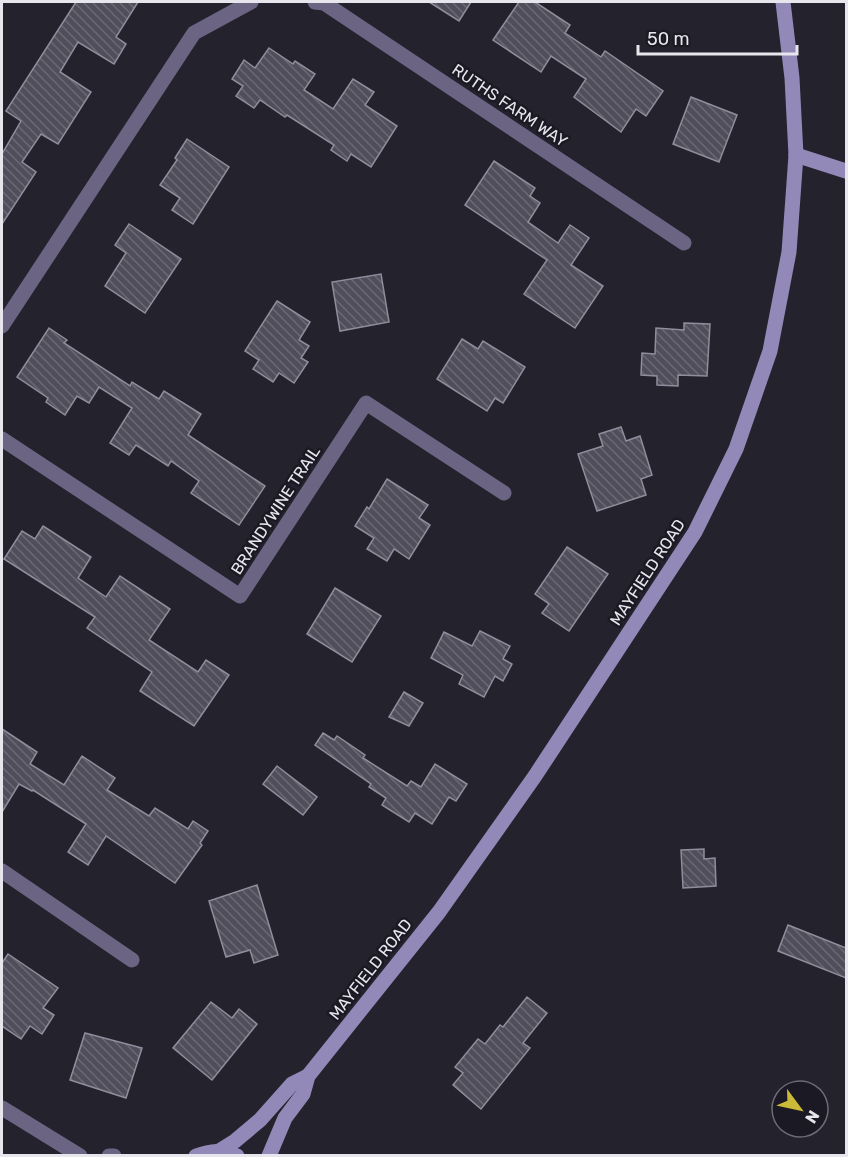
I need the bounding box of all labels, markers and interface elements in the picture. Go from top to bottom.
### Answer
scale bar [638,18,797,56]
text: 50 m [647,28,690,50]
street label: RUTHS FARM WAY [449,60,571,151]
street label: BRANDYWINE TRAIL [227,442,324,578]
street label: MAYFIELD ROAD [606,516,689,629]
street label: MAYFIELD ROAD [325,915,416,1024]
north arrow [770,1079,830,1139]
text: N [801,1107,823,1127]

